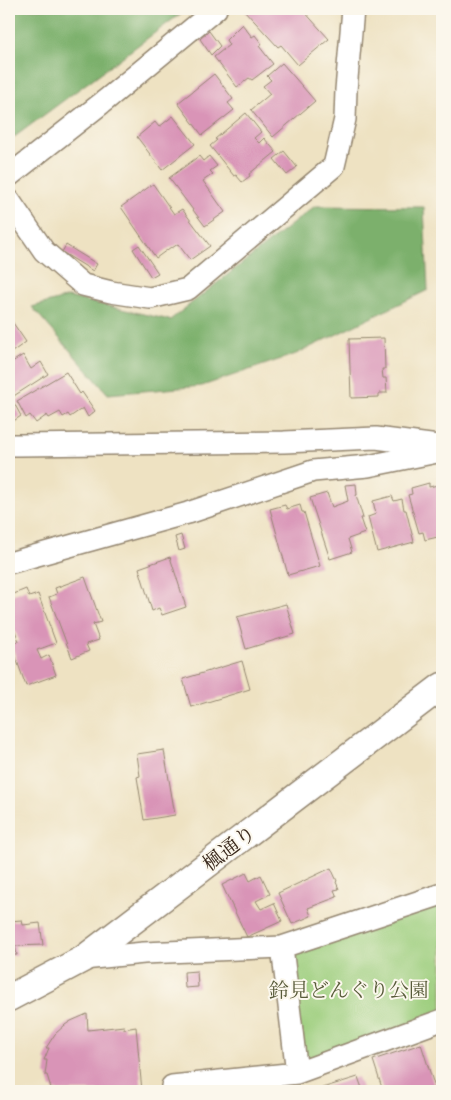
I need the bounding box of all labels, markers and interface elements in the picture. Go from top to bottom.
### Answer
street label: 楓通り [198,820,263,880]
park label: 鈴見どんぐり公園 [269,978,429,1007]

